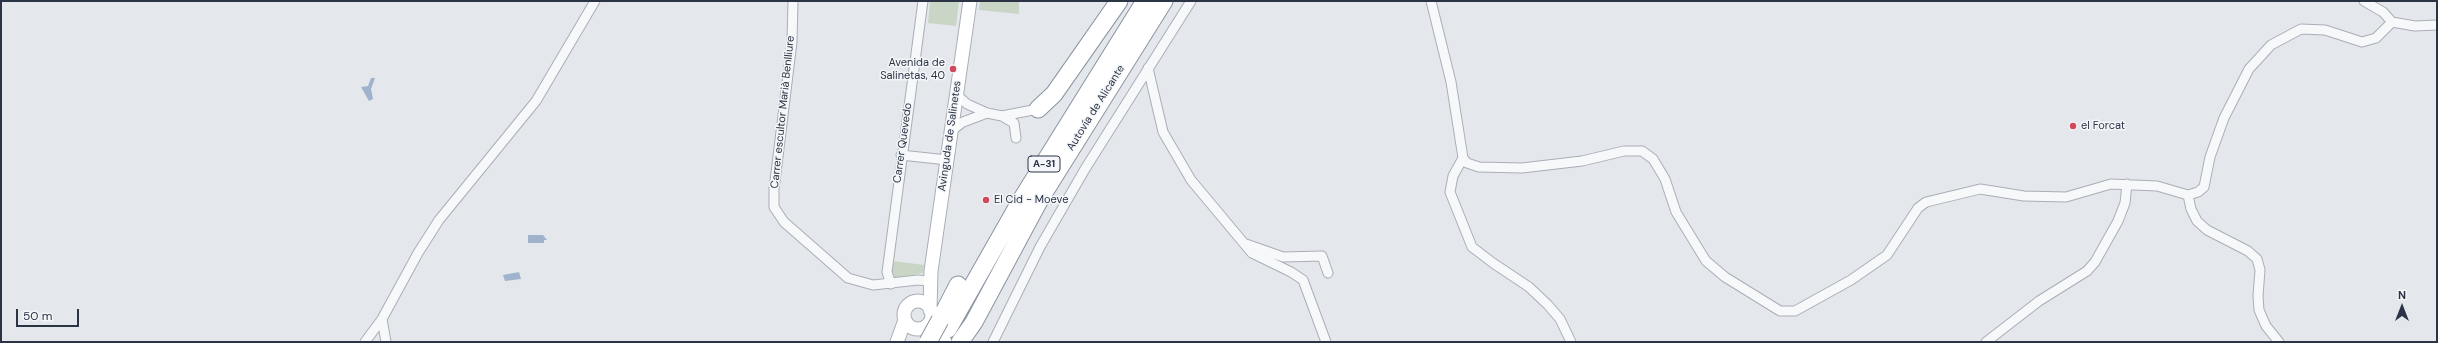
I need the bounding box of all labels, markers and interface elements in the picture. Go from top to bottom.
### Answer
street label: Carrer escultor Marià Benlliure [768,35,798,189]
place label: Avenida de Salinetas, 40 [880,56,945,82]
street label: Autovía de Alicante [1064,63,1128,153]
marker: Avenida de Salinetas, 40 [948,64,958,74]
street label: Avinguda de Salinetes [936,80,964,192]
street label: Carrer Quevedo [891,102,915,184]
place label: el Forcat [2081,119,2125,133]
marker: el Forcat [2068,121,2078,131]
road number: A-31 [1028,156,1060,172]
place label: El Cid - Moeve [994,193,1068,207]
marker: El Cid - Moeve [981,195,991,205]
north arrow [2382,287,2422,327]
text: N [2398,288,2406,302]
scale bar [18,301,81,327]
text: 50 m [23,308,52,324]

